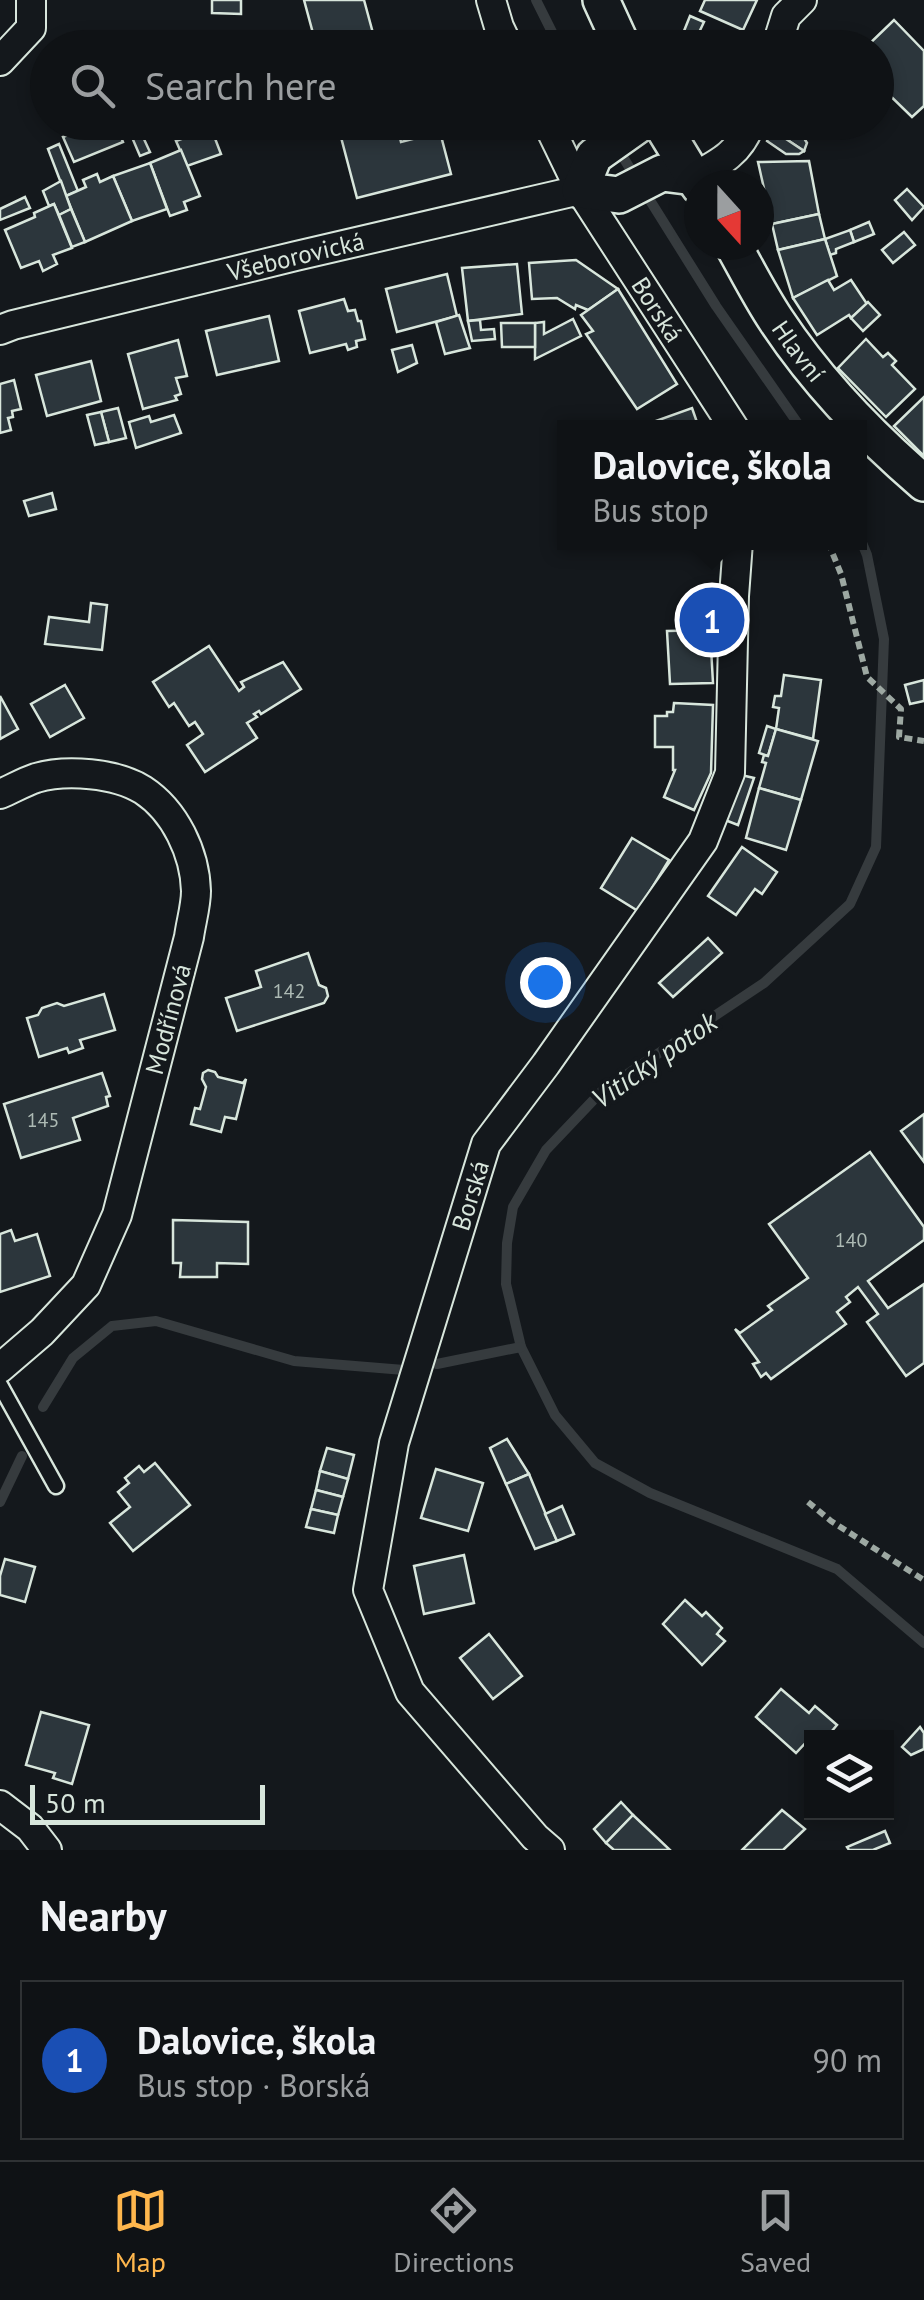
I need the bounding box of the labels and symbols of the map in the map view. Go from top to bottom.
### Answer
north arrow [684,170,774,260]
street label: Všeborovická [223,225,367,288]
street label: Borská [625,271,690,348]
street label: Hlavní [765,314,832,389]
pin: 1 [680,582,744,658]
your location [520,957,571,1008]
street label: Modřínová [138,960,198,1078]
house number: 142 [273,978,305,1004]
water label: Vitický potok [584,1002,725,1116]
house number: 145 [27,1107,59,1133]
street label: Borská [444,1156,496,1234]
house number: 140 [835,1227,867,1253]
scale bar [30,1780,265,1824]

